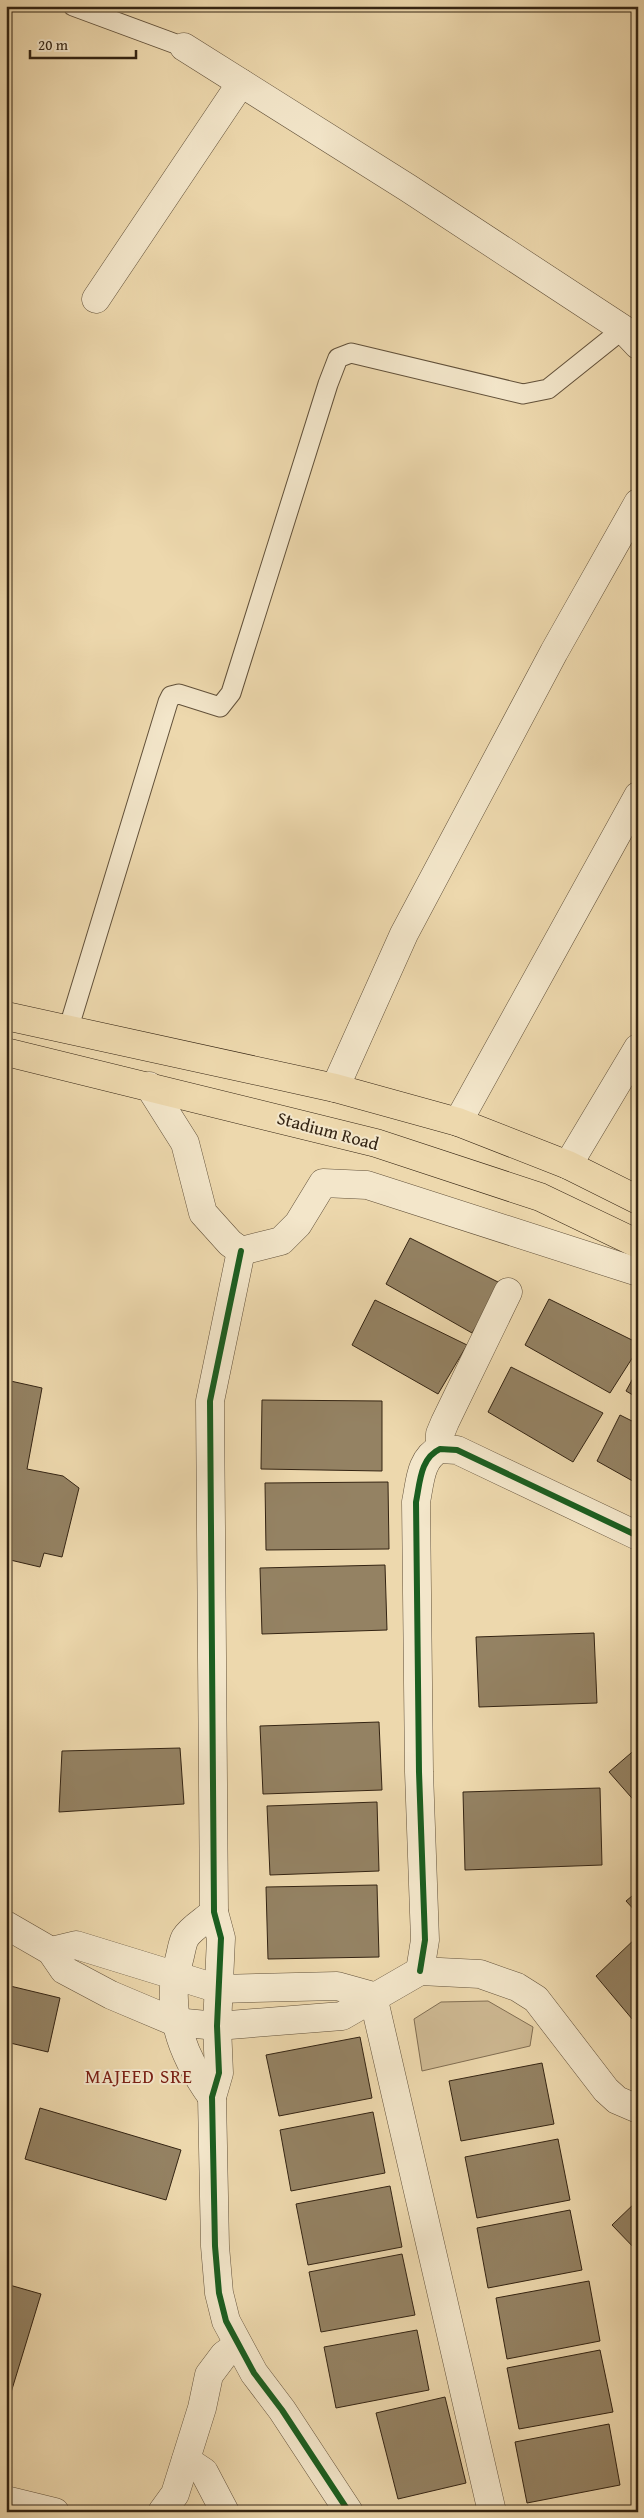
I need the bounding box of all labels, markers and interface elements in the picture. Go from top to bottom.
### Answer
scale bar [30,28,136,60]
text: 20 m [38,34,69,55]
street label: Stadium Road [274,1104,382,1157]
district label: MAJEED SRE [85,2062,193,2090]

